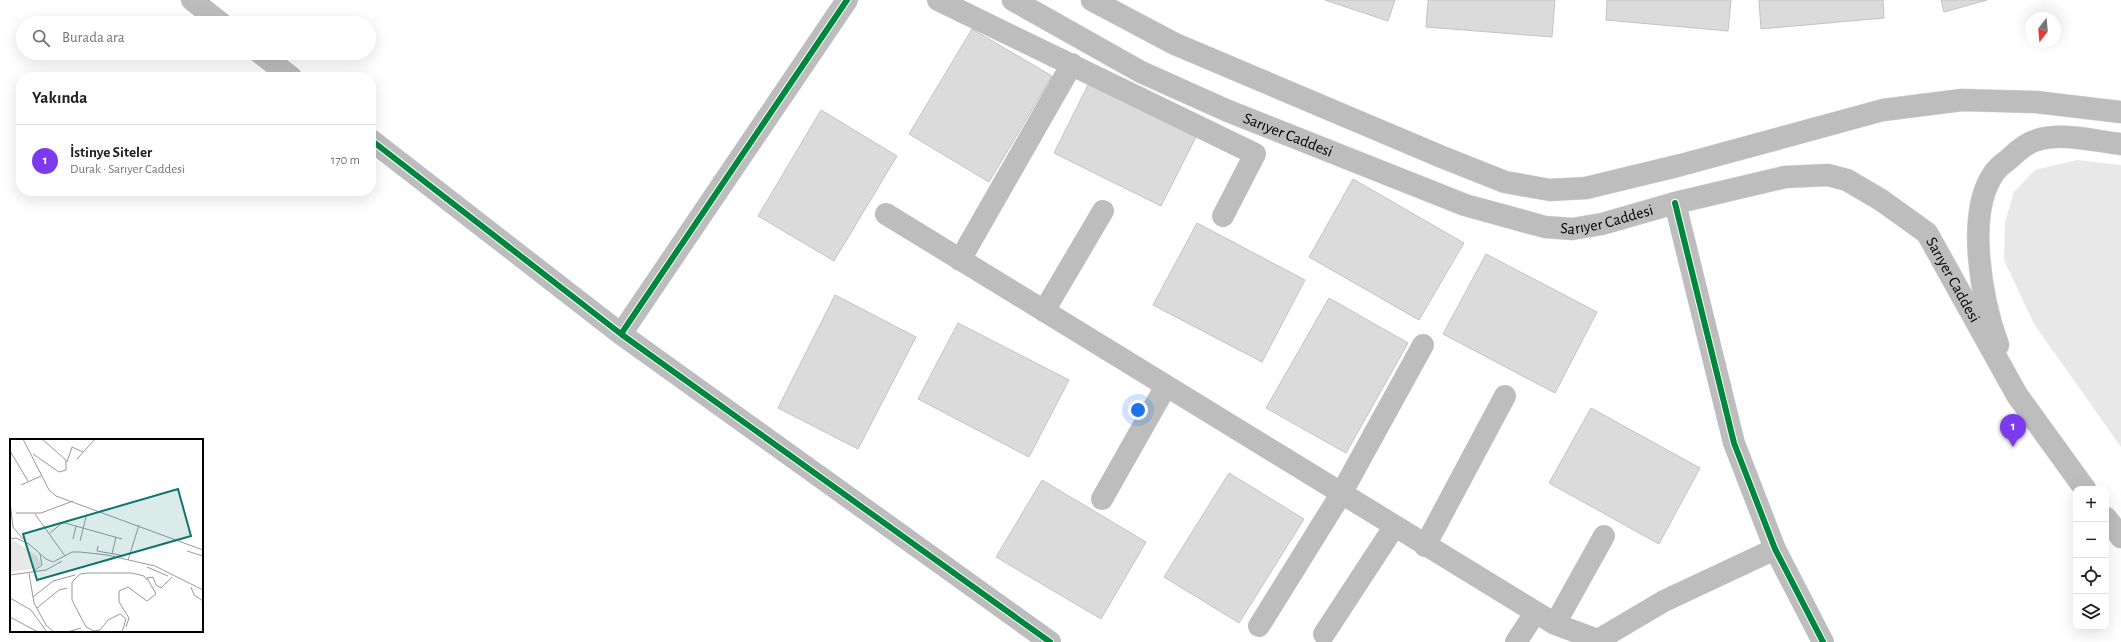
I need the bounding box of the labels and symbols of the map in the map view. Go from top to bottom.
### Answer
north arrow [2025,12,2061,48]
street label: Sarıyer Caddesi [1241,110,1335,160]
street label: Sarıyer Caddesi [1560,202,1655,237]
street label: Sarıyer Caddesi [1923,235,1983,325]
your location [1128,400,1148,420]
pin: 1 [2000,414,2026,447]
inset map [10,439,203,632]

